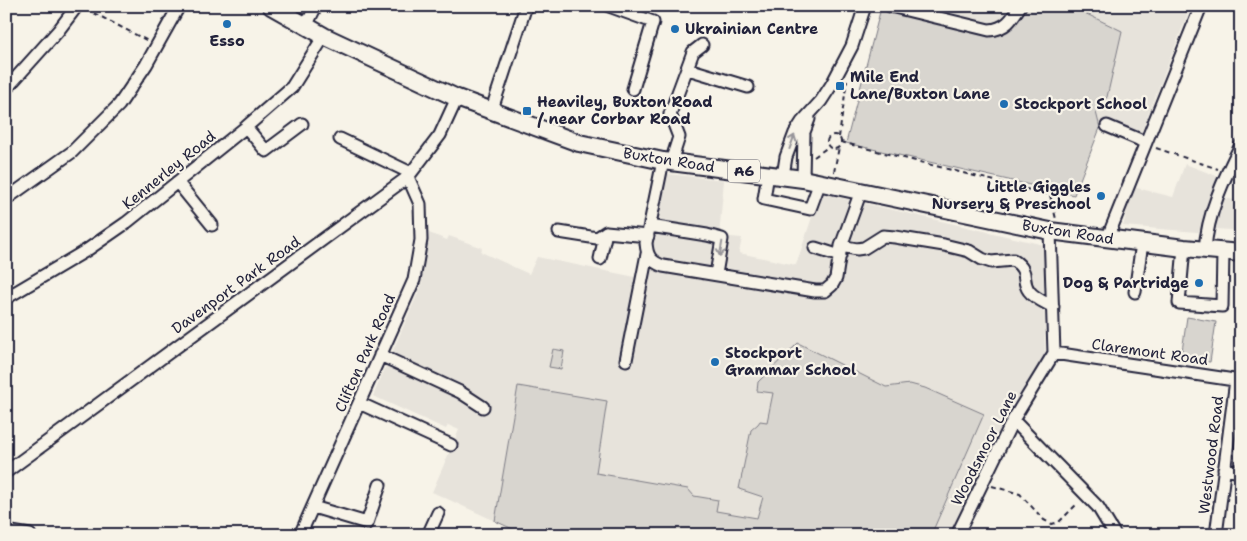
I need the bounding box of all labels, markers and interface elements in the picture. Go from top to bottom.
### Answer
marker: Esso [221,18,233,30]
place label: Ukrainian Centre [685,19,818,39]
marker: Ukrainian Centre [669,23,681,35]
place label: Esso [209,31,245,51]
place label: Mile End Lane/Buxton Lane [850,67,990,104]
marker: Mile End Lane/Buxton Lane [834,80,846,92]
place label: Heaviley, Buxton Road / near Corbar Road [537,92,713,129]
place label: Stockport School [1014,94,1147,114]
marker: Stockport School [998,98,1010,110]
marker: Heaviley, Buxton Road / near Corbar Road [521,105,533,117]
street label: Kennerley Road [118,126,220,214]
one-way arrow [787,134,797,150]
street label: Buxton Road [622,143,717,177]
road number: A6 [728,160,760,182]
place label: Little Giggles Nursery & Preschool [932,177,1091,214]
marker: Little Giggles Nursery & Preschool [1095,190,1107,202]
street label: Buxton Road [1021,215,1116,249]
street label: Davenport Park Road [168,231,305,338]
one-way arrow [716,240,725,256]
place label: Dog & Partridge [1063,273,1189,293]
marker: Dog & Partridge [1193,277,1205,289]
street label: Clifton Park Road [330,290,400,415]
street label: Claremont Road [1090,334,1210,370]
place label: Stockport Grammar School [725,343,856,380]
marker: Stockport Grammar School [709,356,721,368]
street label: Woodsmoor Lane [946,387,1022,509]
street label: Westwood Road [1194,394,1228,515]

